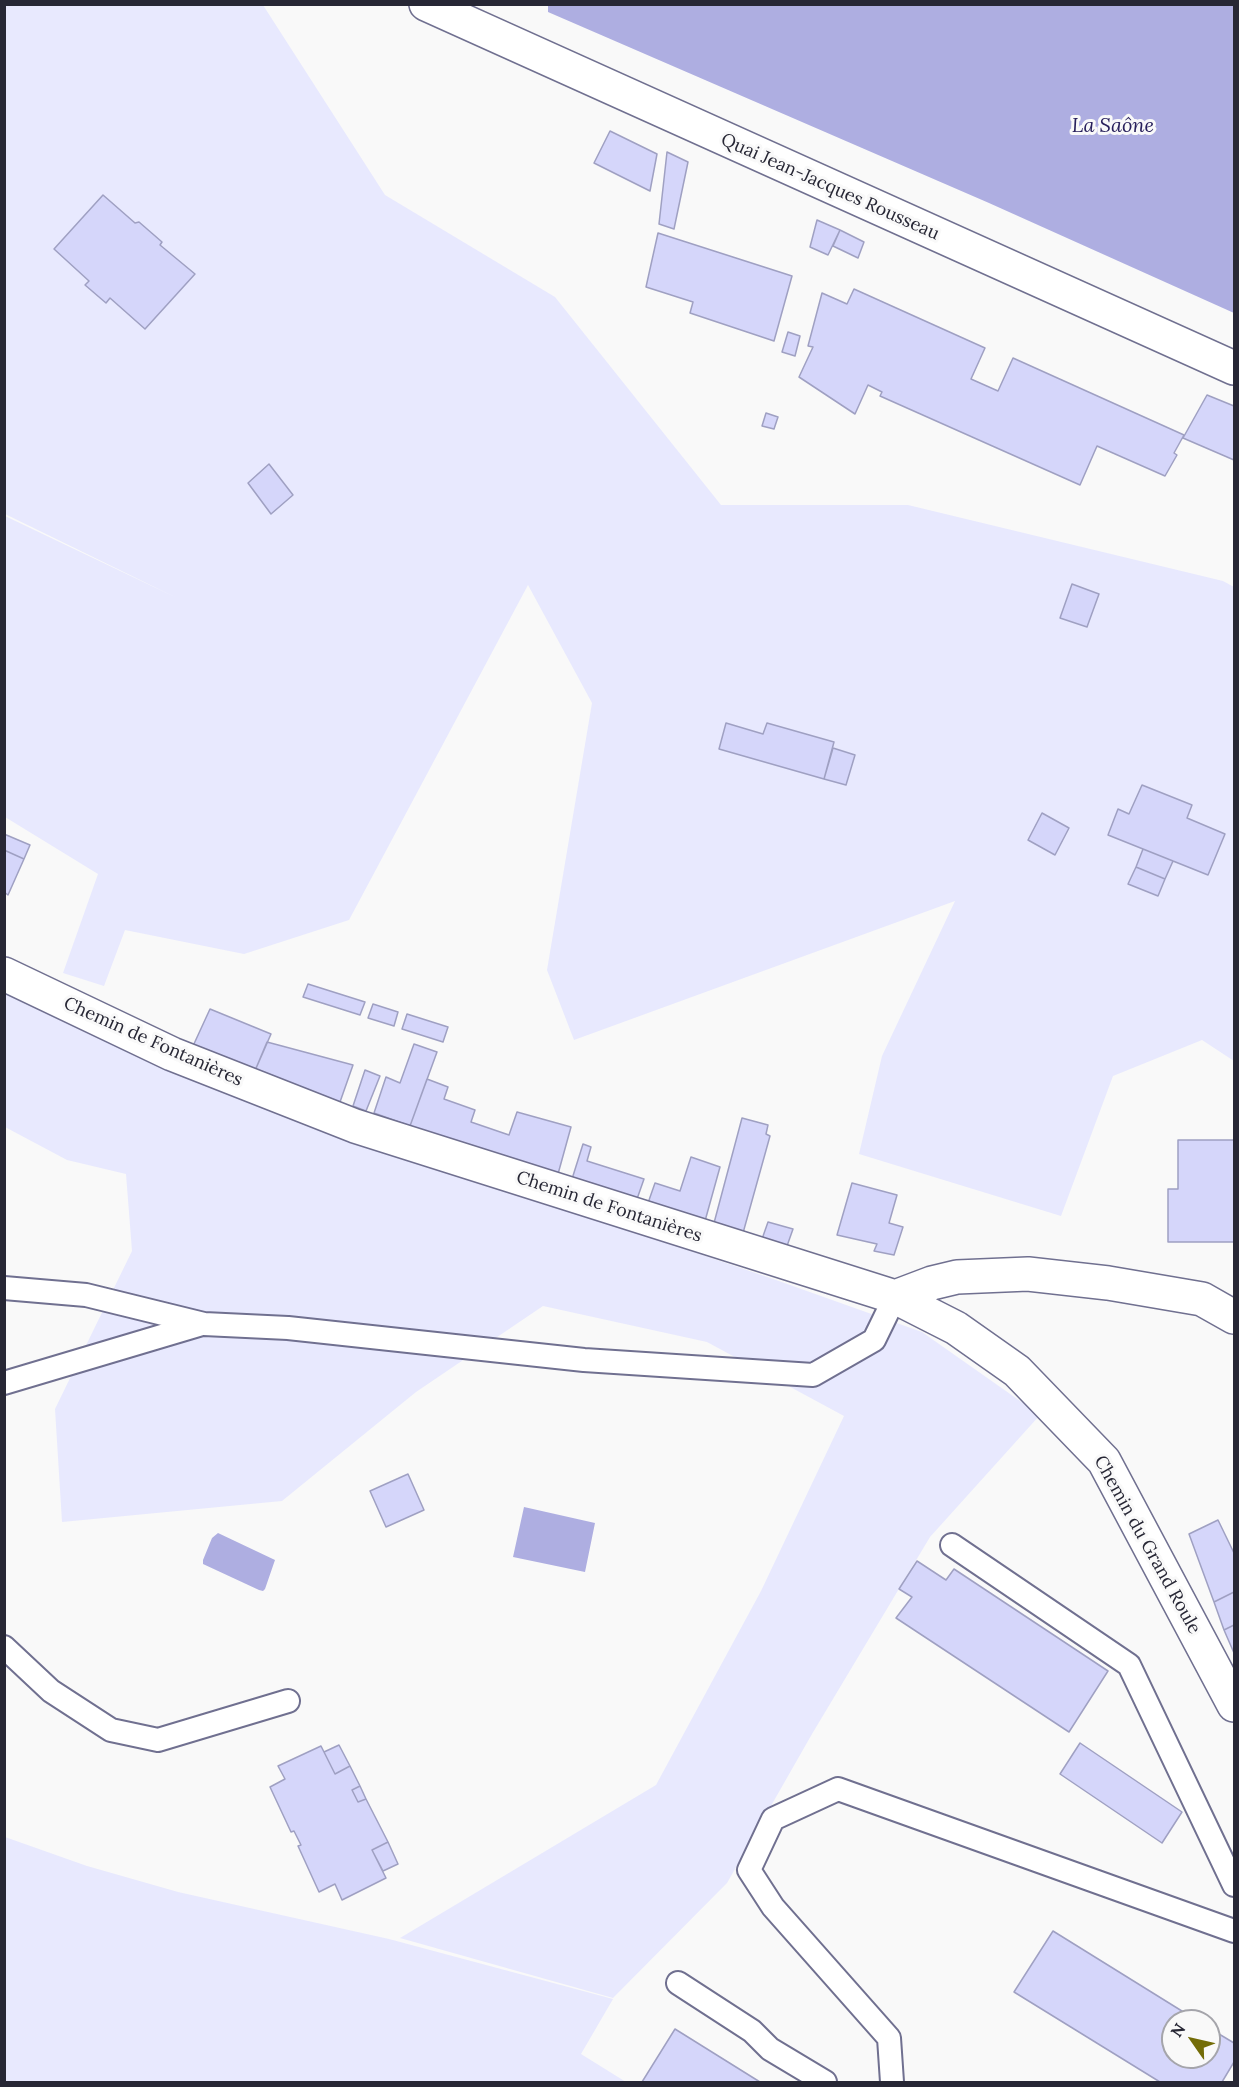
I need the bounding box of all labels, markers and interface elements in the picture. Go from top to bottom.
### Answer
water label: La Saône [1072,114,1154,138]
street label: Quai Jean-Jacques Rousseau [717,129,943,245]
street label: Chemin de Fontanières [60,993,246,1091]
street label: Chemin de Fontanières [513,1167,705,1247]
street label: Chemin du Grand Roule [1089,1452,1205,1638]
north arrow [1161,2009,1221,2069]
text: N [1166,2019,1189,2041]

